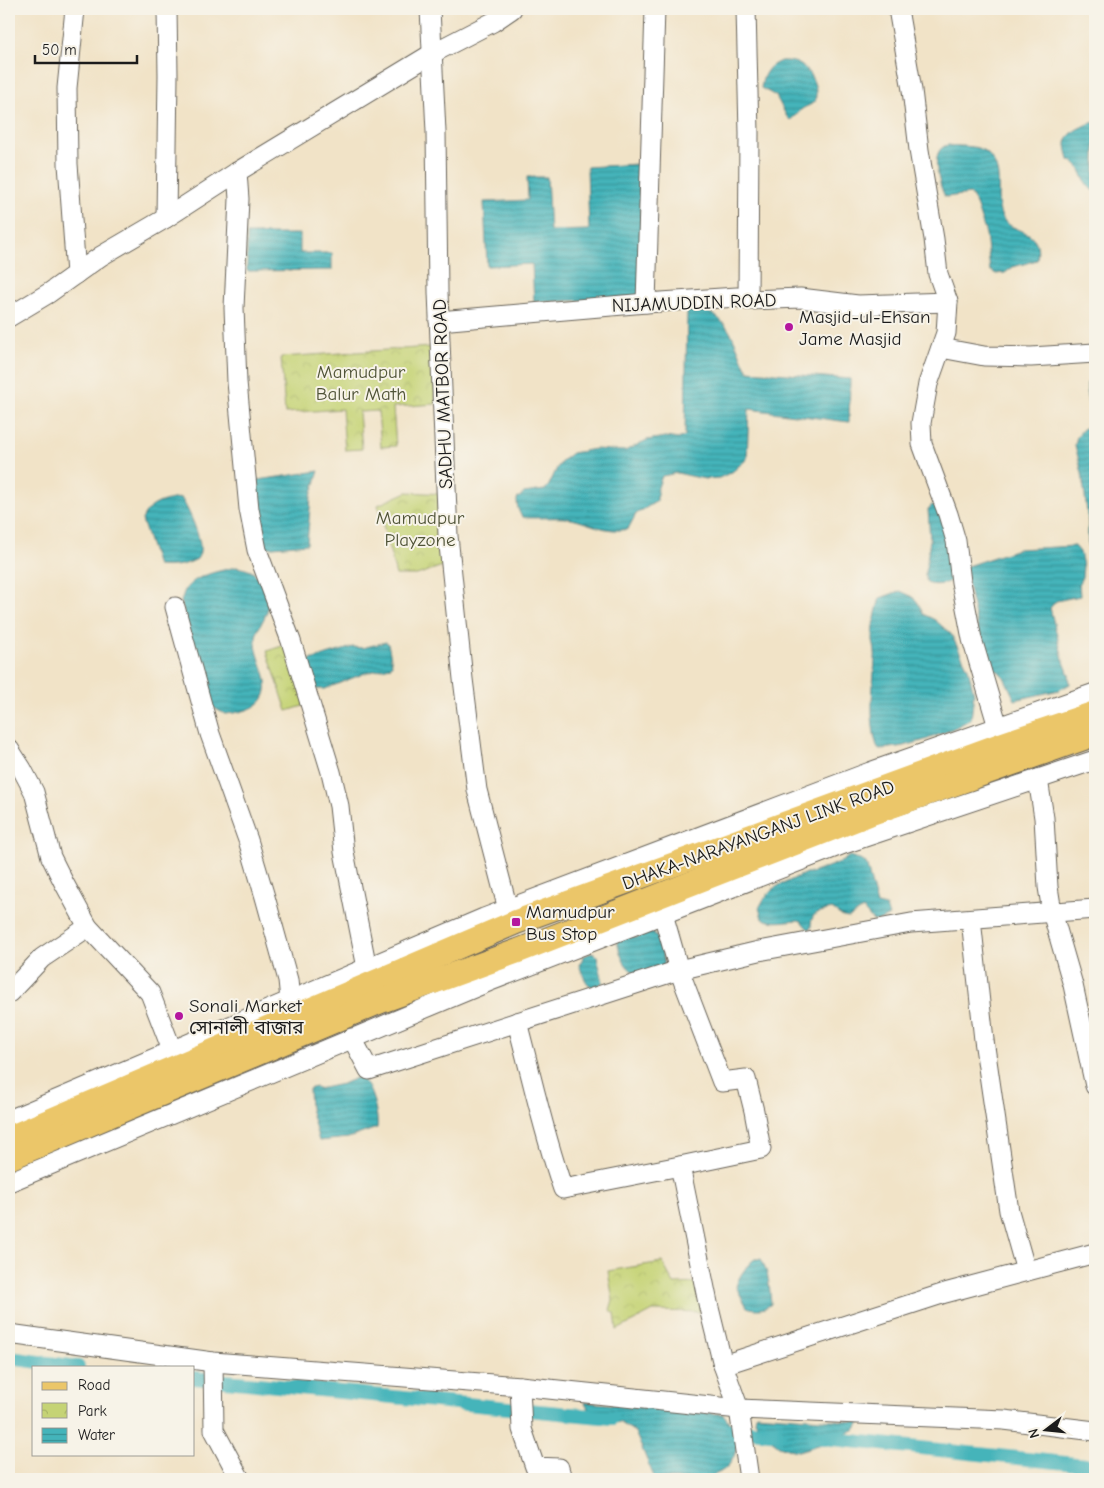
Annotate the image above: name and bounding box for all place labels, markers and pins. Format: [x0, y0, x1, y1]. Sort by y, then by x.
place label: Masjid-ul-Ehsan Jame Masjid [799, 306, 930, 350]
marker: Masjid-ul-Ehsan Jame Masjid [783, 321, 795, 333]
place label: Mamudpur Bus Stop [526, 901, 615, 945]
marker: Mamudpur Bus Stop [510, 916, 522, 928]
place label: Sonali Market সোনালী বাজার [189, 995, 304, 1039]
marker: Sonali Market সোনালী বাজার [173, 1010, 185, 1022]

